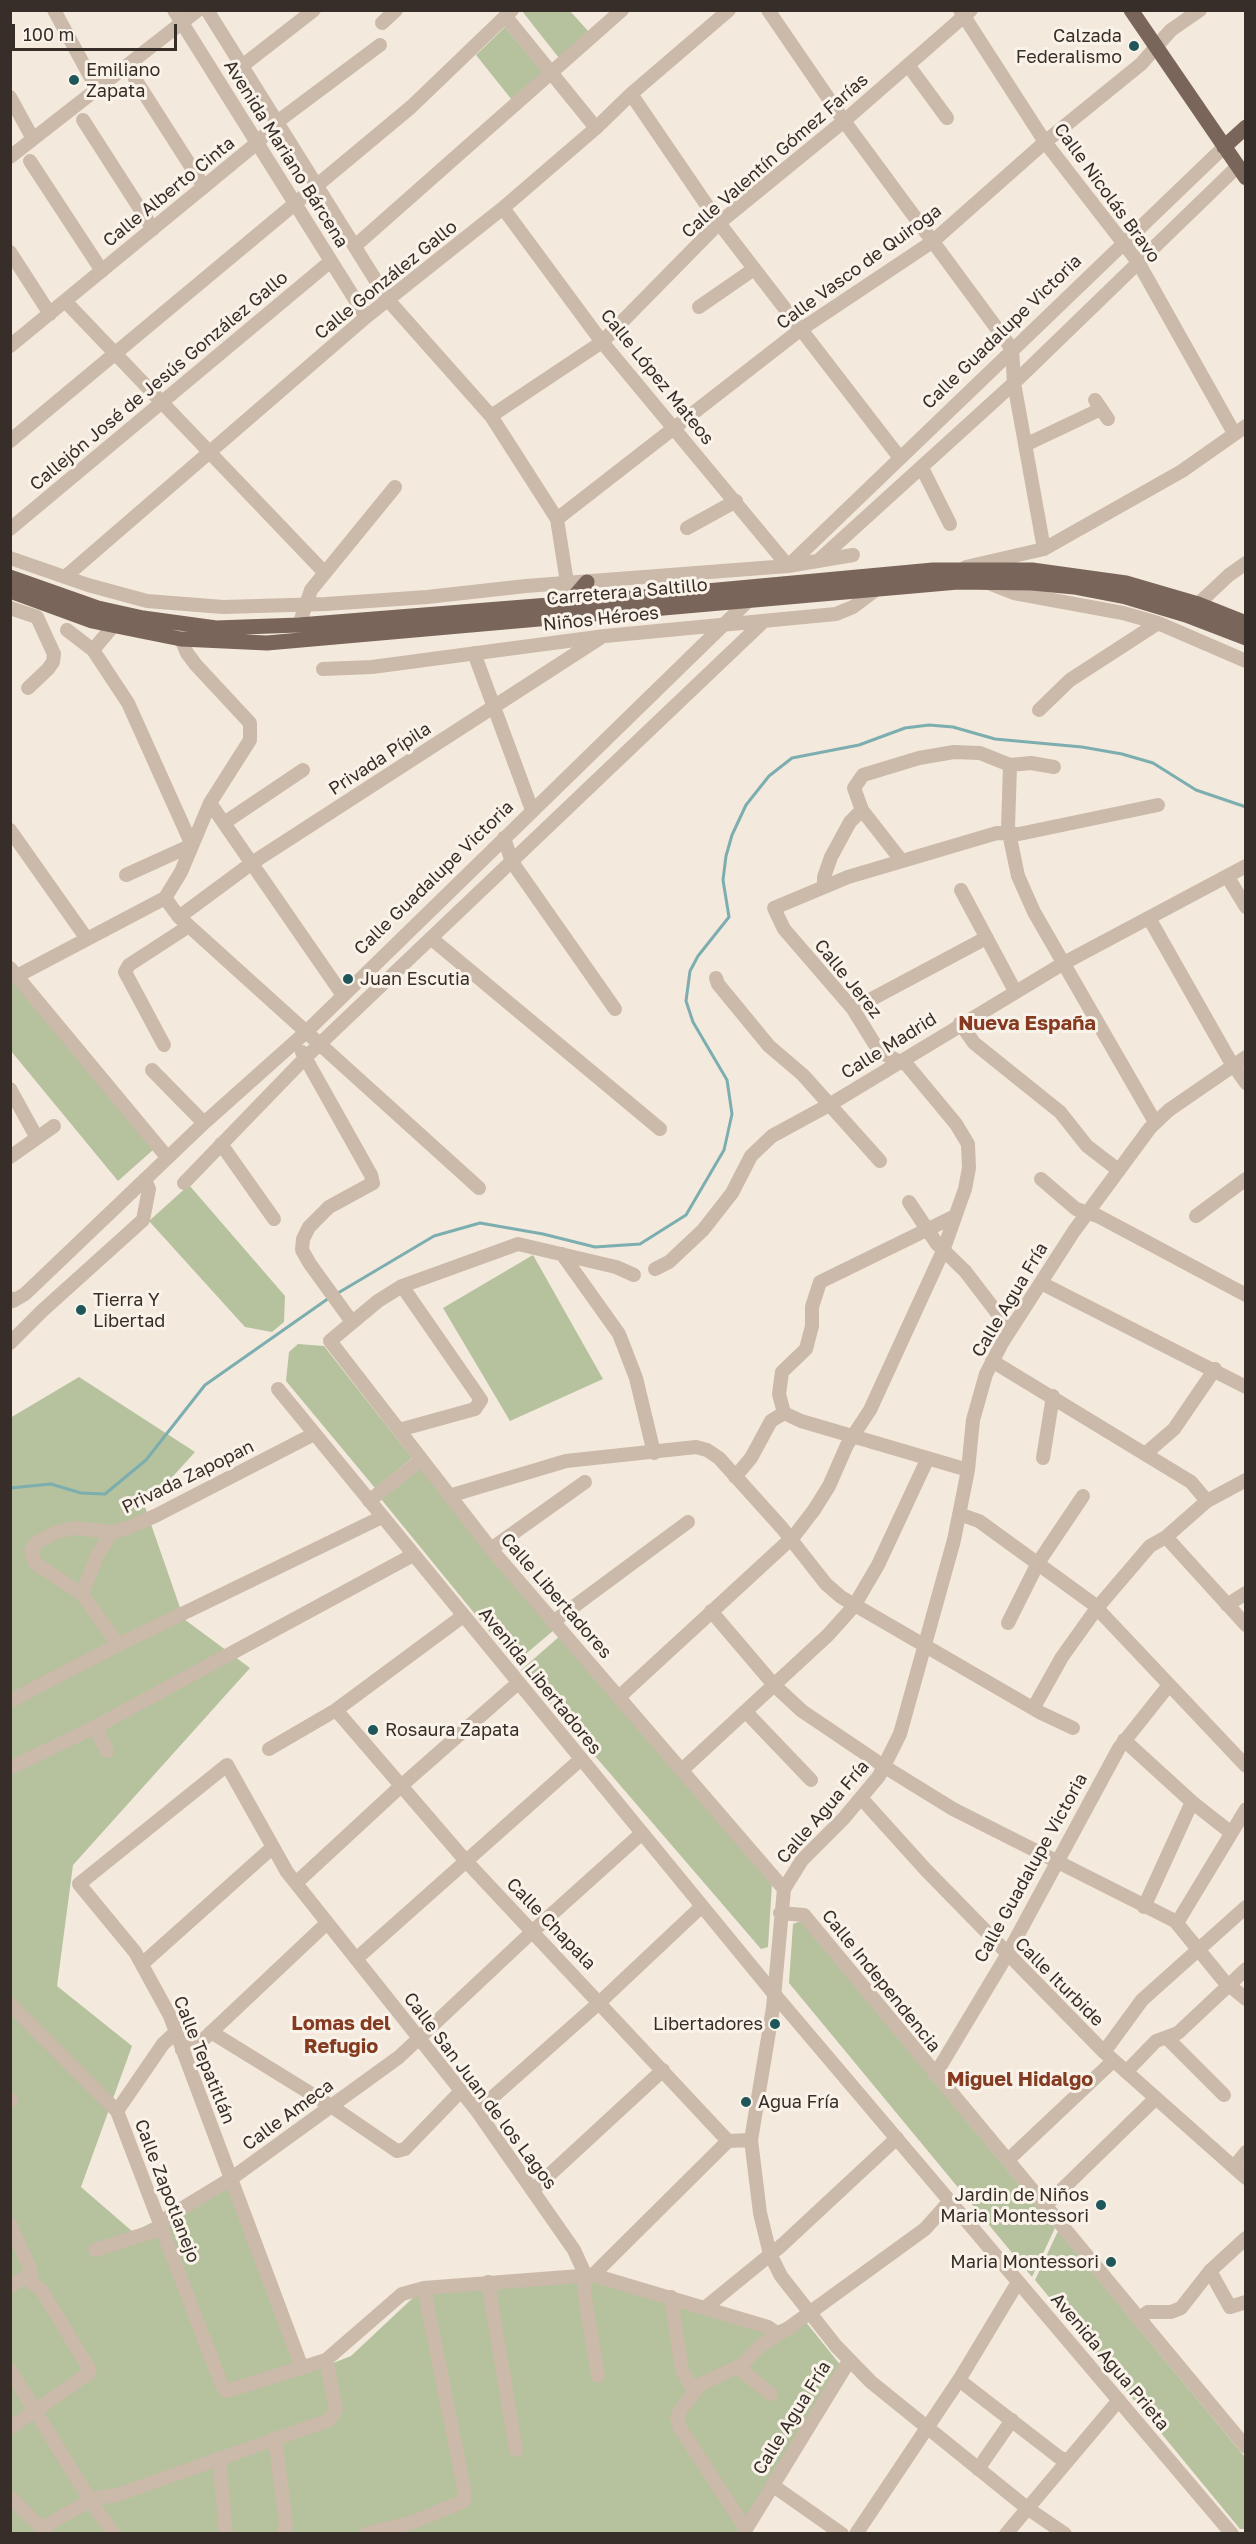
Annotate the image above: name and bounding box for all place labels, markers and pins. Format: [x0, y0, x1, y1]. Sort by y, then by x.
place label: Calzada Federalismo [1016, 25, 1122, 68]
marker: Calzada Federalismo [1127, 39, 1141, 53]
place label: Emiliano Zapata [86, 59, 160, 101]
marker: Emiliano Zapata [67, 73, 81, 87]
place label: Juan Escutia [360, 968, 470, 990]
marker: Juan Escutia [341, 972, 355, 986]
place label: Tierra Y Libertad [93, 1289, 165, 1332]
marker: Tierra Y Libertad [74, 1303, 88, 1317]
place label: Rosaura Zapata [385, 1719, 519, 1741]
marker: Rosaura Zapata [366, 1723, 380, 1737]
place label: Libertadores [653, 2013, 763, 2035]
marker: Libertadores [768, 2017, 782, 2031]
place label: Agua Fría [758, 2091, 839, 2113]
marker: Agua Fría [739, 2095, 753, 2109]
place label: Jardin de Niños Maria Montessori [940, 2184, 1089, 2226]
marker: Jardin de Niños Maria Montessori [1094, 2198, 1108, 2212]
place label: Maria Montessori [950, 2251, 1099, 2273]
marker: Maria Montessori [1104, 2255, 1118, 2269]

